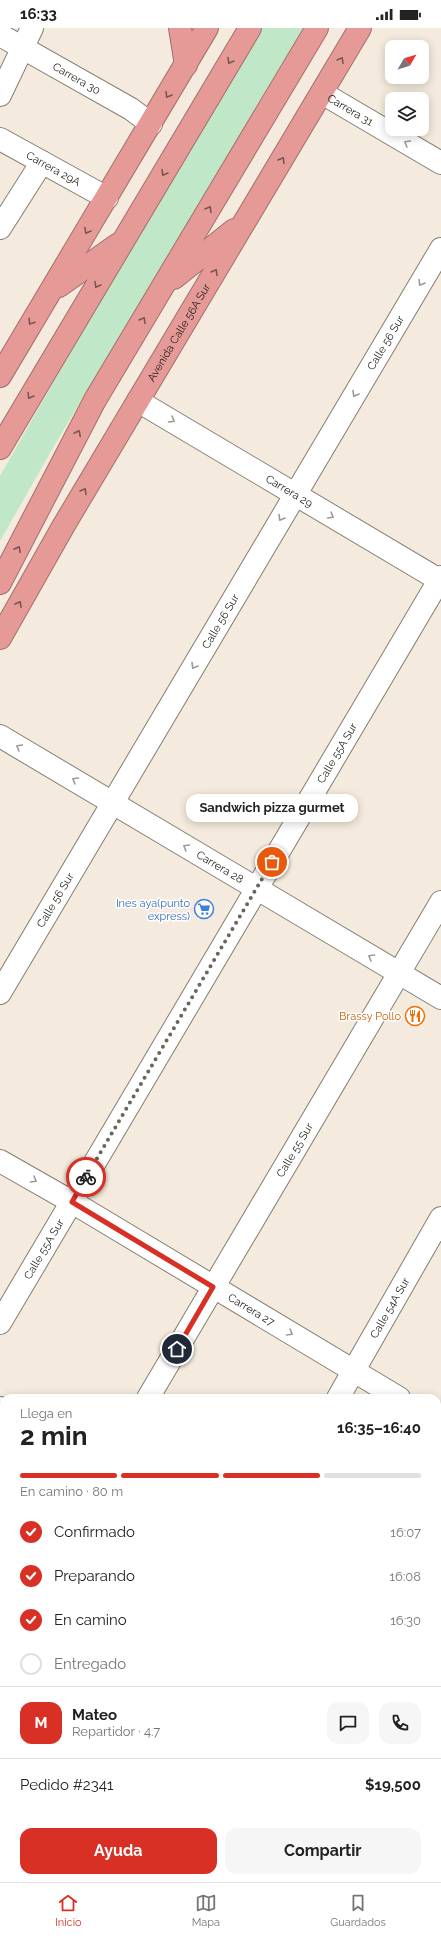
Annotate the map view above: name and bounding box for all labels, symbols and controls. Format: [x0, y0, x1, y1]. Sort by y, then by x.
text: 16:33 [20, 5, 57, 23]
north arrow [385, 40, 429, 84]
map controls [385, 40, 429, 136]
one-way arrow [228, 57, 235, 64]
one-way arrow [336, 57, 343, 64]
street label: Carrera 30 [50, 60, 103, 97]
one-way arrow [166, 91, 173, 98]
street label: Carrera 31 [325, 91, 376, 128]
button: layers [385, 92, 429, 136]
one-way arrow [404, 141, 411, 148]
street label: Carrera 29A [24, 148, 83, 189]
one-way arrow [277, 157, 284, 164]
one-way arrow [161, 169, 168, 176]
one-way arrow [205, 206, 212, 213]
one-way arrow [84, 227, 91, 235]
one-way arrow [210, 269, 218, 276]
one-way arrow [419, 279, 426, 286]
one-way arrow [94, 281, 101, 288]
street label: Avenida Calle 56A Sur [144, 281, 213, 384]
street label: Calle 56 Sur [364, 313, 407, 372]
one-way arrow [138, 317, 145, 324]
one-way arrow [29, 318, 36, 325]
one-way arrow [352, 390, 359, 397]
one-way arrow [28, 392, 35, 399]
one-way arrow [168, 416, 175, 423]
one-way arrow [73, 430, 81, 437]
street label: Carrera 29 [263, 472, 315, 510]
one-way arrow [79, 488, 86, 495]
one-way arrow [327, 511, 334, 518]
one-way arrow [279, 514, 286, 521]
one-way arrow [13, 545, 21, 553]
street label: Calle 56 Sur [199, 592, 242, 651]
one-way arrow [15, 601, 22, 608]
one-way arrow [191, 662, 198, 669]
street label: Calle 55A Sur [314, 721, 360, 786]
one-way arrow [16, 745, 23, 752]
one-way arrow [72, 778, 79, 785]
callout: Sandwich pizza gurmet [186, 794, 358, 822]
text: Sandwich pizza gurmet [199, 800, 345, 815]
one-way arrow [183, 844, 190, 851]
pin [255, 845, 289, 879]
street label: Carrera 28 [194, 848, 246, 886]
icon: bag [261, 851, 283, 873]
street label: Calle 56 Sur [34, 870, 76, 930]
place label: Ines aya(punto express) [116, 897, 190, 923]
supermarket icon: Ines aya(punto express) [193, 898, 215, 920]
one-way arrow [368, 954, 375, 961]
restaurant icon: Brassy Pollo [404, 1005, 426, 1027]
place label: Brassy Pollo [339, 1010, 401, 1023]
street label: Calle 55 Sur [273, 1120, 316, 1179]
courier [66, 1157, 106, 1197]
icon: bike [75, 1166, 97, 1188]
one-way arrow [30, 1176, 37, 1183]
street label: Calle 55A Sur [21, 1216, 67, 1281]
street label: Calle 54A Sur [367, 1275, 412, 1340]
street label: Carrera 27 [226, 1291, 277, 1328]
one-way arrow [286, 1328, 293, 1335]
pin [160, 1332, 194, 1366]
icon: home [166, 1338, 188, 1360]
text: Llega en [20, 1406, 72, 1421]
text: 16:35–16:40 [337, 1419, 421, 1437]
text: 2 min [20, 1421, 87, 1451]
text: En camino · 80 m [20, 1484, 123, 1499]
icon: check [20, 1521, 42, 1543]
text: Confirmado [54, 1523, 135, 1541]
text: 16:07 [390, 1525, 421, 1540]
icon: check [20, 1565, 42, 1587]
text: Preparando [54, 1567, 135, 1585]
text: 16:08 [389, 1569, 421, 1584]
icon: check [20, 1609, 42, 1631]
text: En camino [54, 1611, 127, 1629]
text: 16:30 [390, 1613, 421, 1628]
text: Entregado [54, 1655, 126, 1673]
button: chat [327, 1702, 369, 1744]
button: phone [379, 1702, 421, 1744]
text: Mateo [72, 1706, 117, 1724]
text: M [35, 1714, 47, 1732]
text: Repartidor · 4.7 [72, 1724, 160, 1739]
text: Pedido #2341 [20, 1776, 113, 1794]
text: $19,500 [365, 1776, 421, 1794]
button: Ayuda [20, 1828, 217, 1874]
button: Compartir [225, 1828, 421, 1874]
tab: Inicio [55, 1892, 82, 1929]
tab: Mapa [192, 1892, 220, 1929]
tab: Guardados [330, 1892, 386, 1929]

